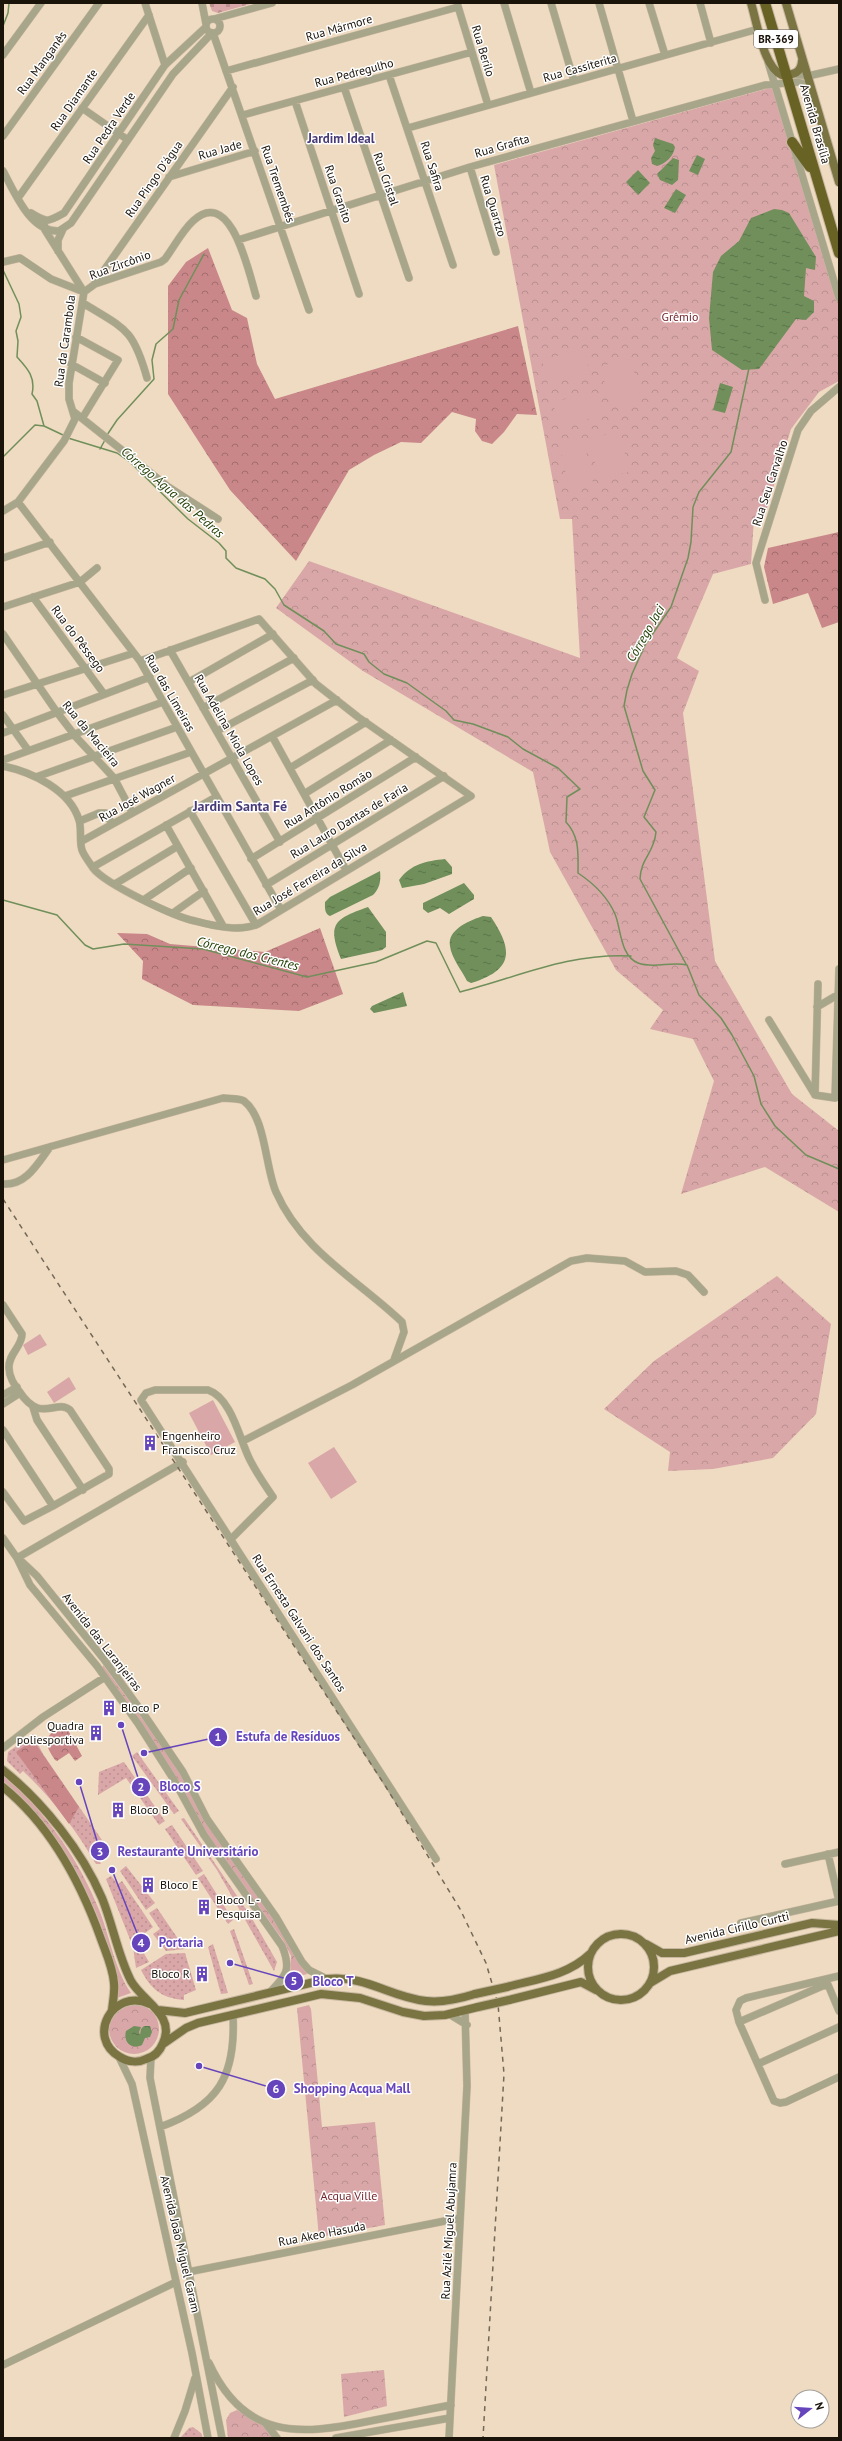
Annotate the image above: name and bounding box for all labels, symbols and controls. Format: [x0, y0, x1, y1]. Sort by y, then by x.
street label: Rua Mármore [304, 11, 374, 44]
street label: Rua Berilo [469, 23, 498, 78]
street label: Rua Manganês [14, 28, 70, 97]
road number: BR-369 [754, 30, 798, 48]
street label: Rua Cassiterita [541, 50, 618, 85]
street label: Rua Pedregulho [313, 55, 395, 90]
street label: Rua Diamante [47, 66, 100, 133]
street label: Avenida Brasília [797, 83, 834, 165]
street label: Rua Pedra Verde [79, 89, 138, 166]
district label: Jardim Ideal [306, 130, 375, 147]
street label: Rua Grafita [473, 131, 531, 161]
street label: Rua Jade [196, 136, 243, 163]
street label: Rua Pingo D'água [122, 138, 186, 220]
street label: Rua Safira [417, 139, 448, 193]
street label: Rua Tremembés [258, 143, 299, 225]
street label: Rua Cristal [370, 150, 403, 208]
street label: Rua Granito [322, 163, 355, 225]
street label: Rua Quartzo [477, 173, 510, 238]
street label: Rua Zircônio [87, 247, 152, 283]
street label: Rua da Carambola [51, 294, 78, 388]
park label: Grêmio [662, 309, 698, 324]
street label: Rua Seu Carvalho [749, 438, 791, 528]
water label: Córrego Água das Pedras [118, 443, 228, 542]
water label: Córrego Jaci [622, 601, 669, 665]
street label: Rua do Pêssego [48, 602, 108, 675]
street label: Rua das Limeiras [142, 651, 199, 734]
street label: Rua Adelina Miola Lopes [192, 672, 267, 788]
street label: Rua da Macieira [59, 698, 123, 770]
street label: Rua Antônio Romão [281, 766, 374, 832]
street label: Rua José Wagner [96, 770, 178, 825]
street label: Rua Lauro Dantas de Faria [287, 779, 410, 862]
district label: Jardim Santa Fé [192, 797, 287, 815]
street label: Rua José Ferreira da Silva [250, 839, 370, 919]
water label: Córrego dos Crentes [195, 933, 302, 975]
place label: Engenheiro Francisco Cruz [162, 1428, 236, 1457]
building icon: Engenheiro Francisco Cruz [141, 1434, 159, 1452]
street label: Rua Ernesta Galvani dos Santos [249, 1551, 350, 1694]
street label: Avenida das Laranjeiras [59, 1590, 145, 1694]
building icon: Bloco P [100, 1699, 118, 1717]
place label: Bloco P [121, 1700, 160, 1715]
place label: Quadra poliesportiva [17, 1718, 84, 1747]
building icon: Quadra poliesportiva [87, 1724, 105, 1742]
callout: Estufa de Resíduos [208, 1724, 348, 1749]
text: Estufa de Resíduos [236, 1728, 340, 1745]
text: 1 [215, 1729, 221, 1744]
callout: Bloco S [131, 1774, 208, 1799]
text: Bloco S [159, 1778, 201, 1795]
text: 2 [138, 1779, 144, 1794]
building icon: Bloco B [109, 1801, 127, 1819]
place label: Bloco B [130, 1802, 169, 1817]
callout: Restaurante Universitário [90, 1839, 266, 1864]
text: Restaurante Universitário [118, 1843, 258, 1860]
text: 3 [97, 1844, 103, 1859]
building icon: Bloco E [139, 1876, 157, 1894]
place label: Bloco E [160, 1877, 198, 1892]
place label: Bloco L - Pesquisa [216, 1892, 261, 1921]
building icon: Bloco L - Pesquisa [195, 1898, 213, 1916]
street label: Avenida Cirillo Curtti [683, 1908, 791, 1947]
callout: Portaria [131, 1930, 211, 1955]
text: Portaria [159, 1934, 203, 1951]
text: 4 [138, 1935, 145, 1950]
building icon: Bloco R [193, 1965, 211, 1983]
place label: Bloco R [151, 1966, 190, 1981]
callout: Bloco T [284, 1968, 361, 1993]
text: 5 [291, 1973, 297, 1988]
text: Bloco T [312, 1973, 354, 1990]
callout: Shopping Acqua Mall [266, 2076, 419, 2101]
text: Shopping Acqua Mall [294, 2080, 410, 2097]
text: 6 [273, 2081, 280, 2096]
street label: Rua Azilé Miguel Abujamra [437, 2162, 460, 2300]
street label: Avenida João Miguel Caram [157, 2174, 204, 2314]
park label: Acqua Ville [321, 2188, 377, 2203]
street label: Rua Akeo Hasuda [277, 2218, 367, 2249]
north arrow [790, 2389, 830, 2429]
text: N [812, 2401, 827, 2412]

